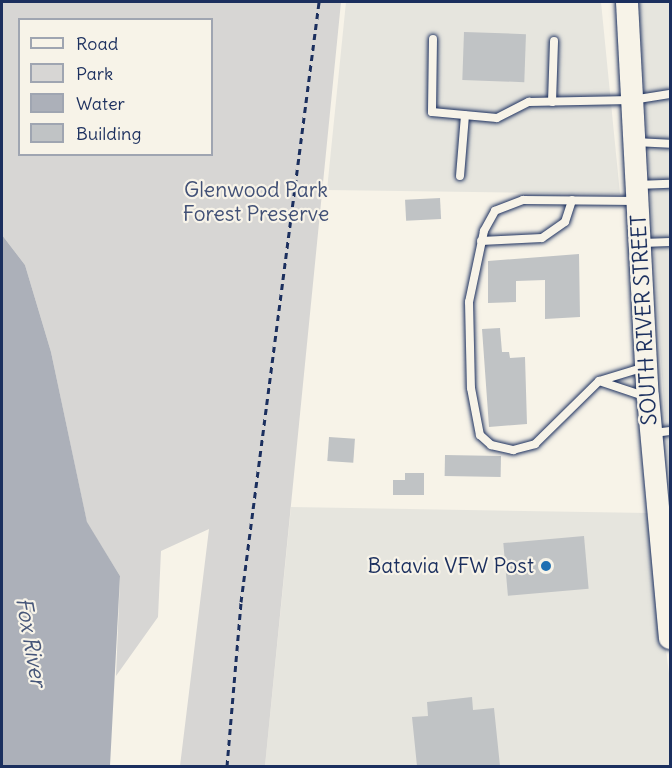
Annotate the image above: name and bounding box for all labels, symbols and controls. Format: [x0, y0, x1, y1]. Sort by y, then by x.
legend [18, 18, 213, 156]
text: Road [76, 32, 118, 55]
text: Park [76, 62, 113, 85]
text: Water [76, 92, 125, 115]
text: Building [76, 122, 141, 145]
park label: Glenwood Park Forest Preserve [183, 177, 329, 227]
street label: SOUTH RIVER STREET [626, 214, 662, 426]
place label: Batavia VFW Post [368, 553, 534, 579]
marker: Batavia VFW Post [539, 559, 553, 573]
water label: Fox River [10, 595, 52, 689]

